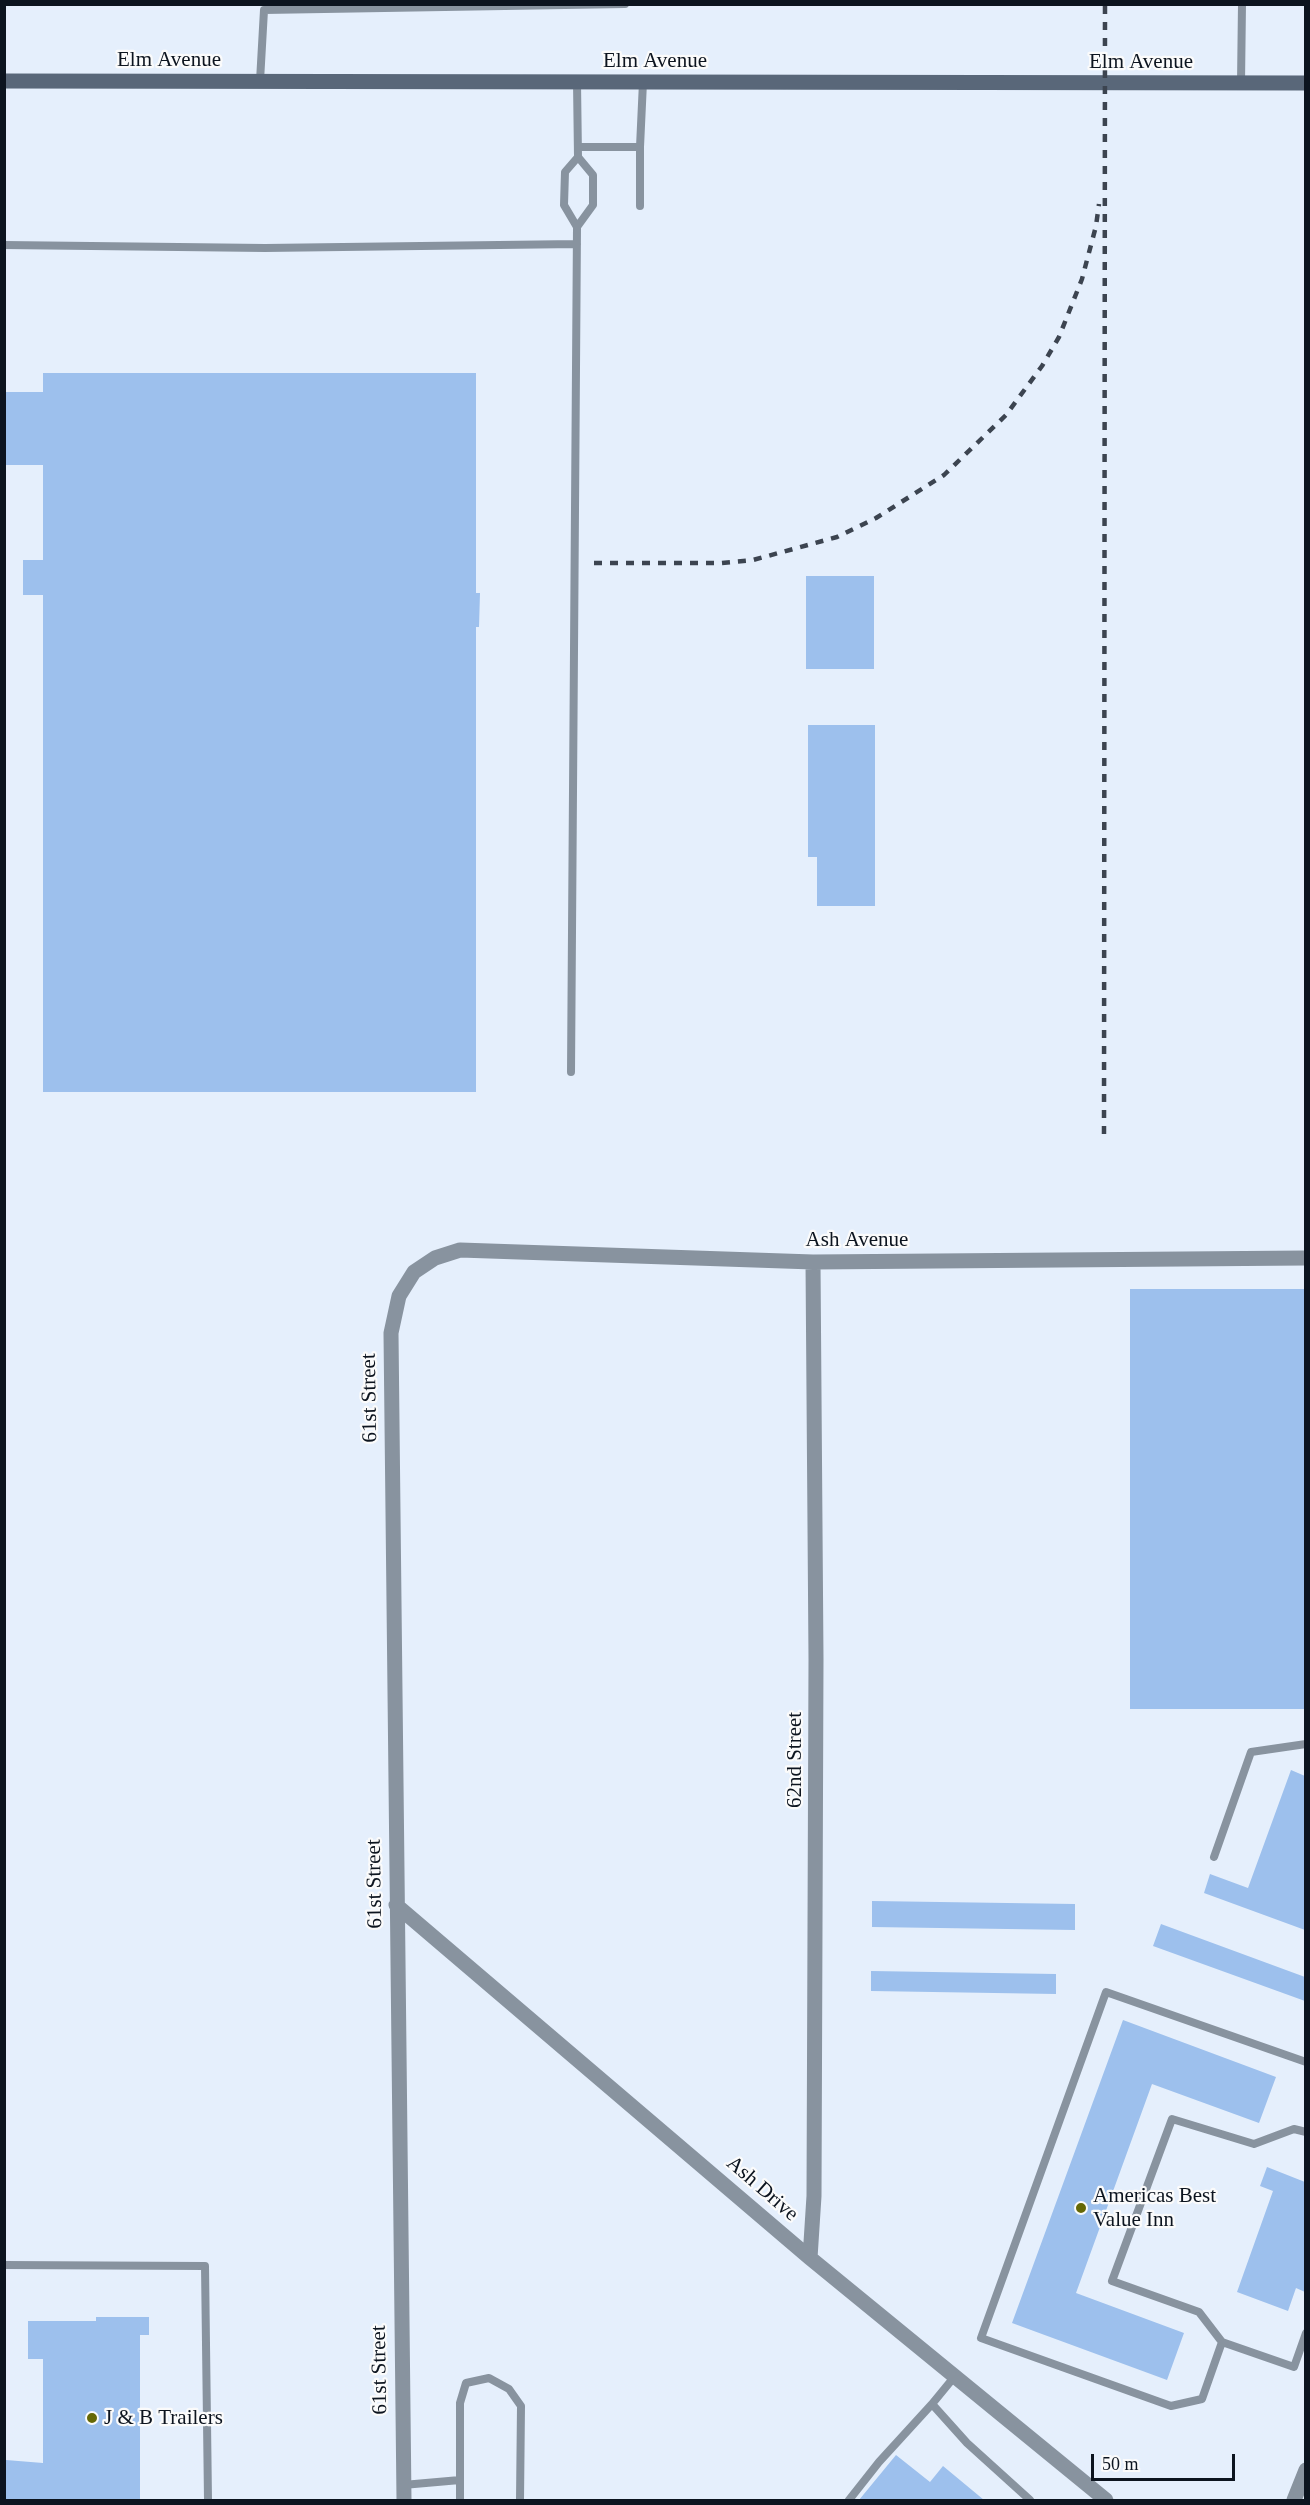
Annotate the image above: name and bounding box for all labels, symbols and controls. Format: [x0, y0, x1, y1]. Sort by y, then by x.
street label: Elm Avenue [117, 47, 221, 73]
street label: Elm Avenue [603, 48, 707, 74]
street label: Elm Avenue [1089, 49, 1193, 75]
street label: Ash Avenue [806, 1227, 908, 1253]
street label: 61st Street [357, 1353, 383, 1443]
street label: 62nd Street [782, 1712, 808, 1808]
street label: 61st Street [362, 1839, 388, 1929]
street label: Ash Drive [721, 2151, 803, 2227]
place label: Americas Best Value Inn [1093, 2183, 1216, 2233]
marker: Americas Best Value Inn [1074, 2201, 1088, 2215]
street label: 61st Street [367, 2325, 393, 2415]
place label: J & B Trailers [104, 2405, 223, 2431]
marker: J & B Trailers [85, 2411, 99, 2425]
scale bar [1094, 2442, 1238, 2480]
text: 50 m [1102, 2454, 1139, 2474]

